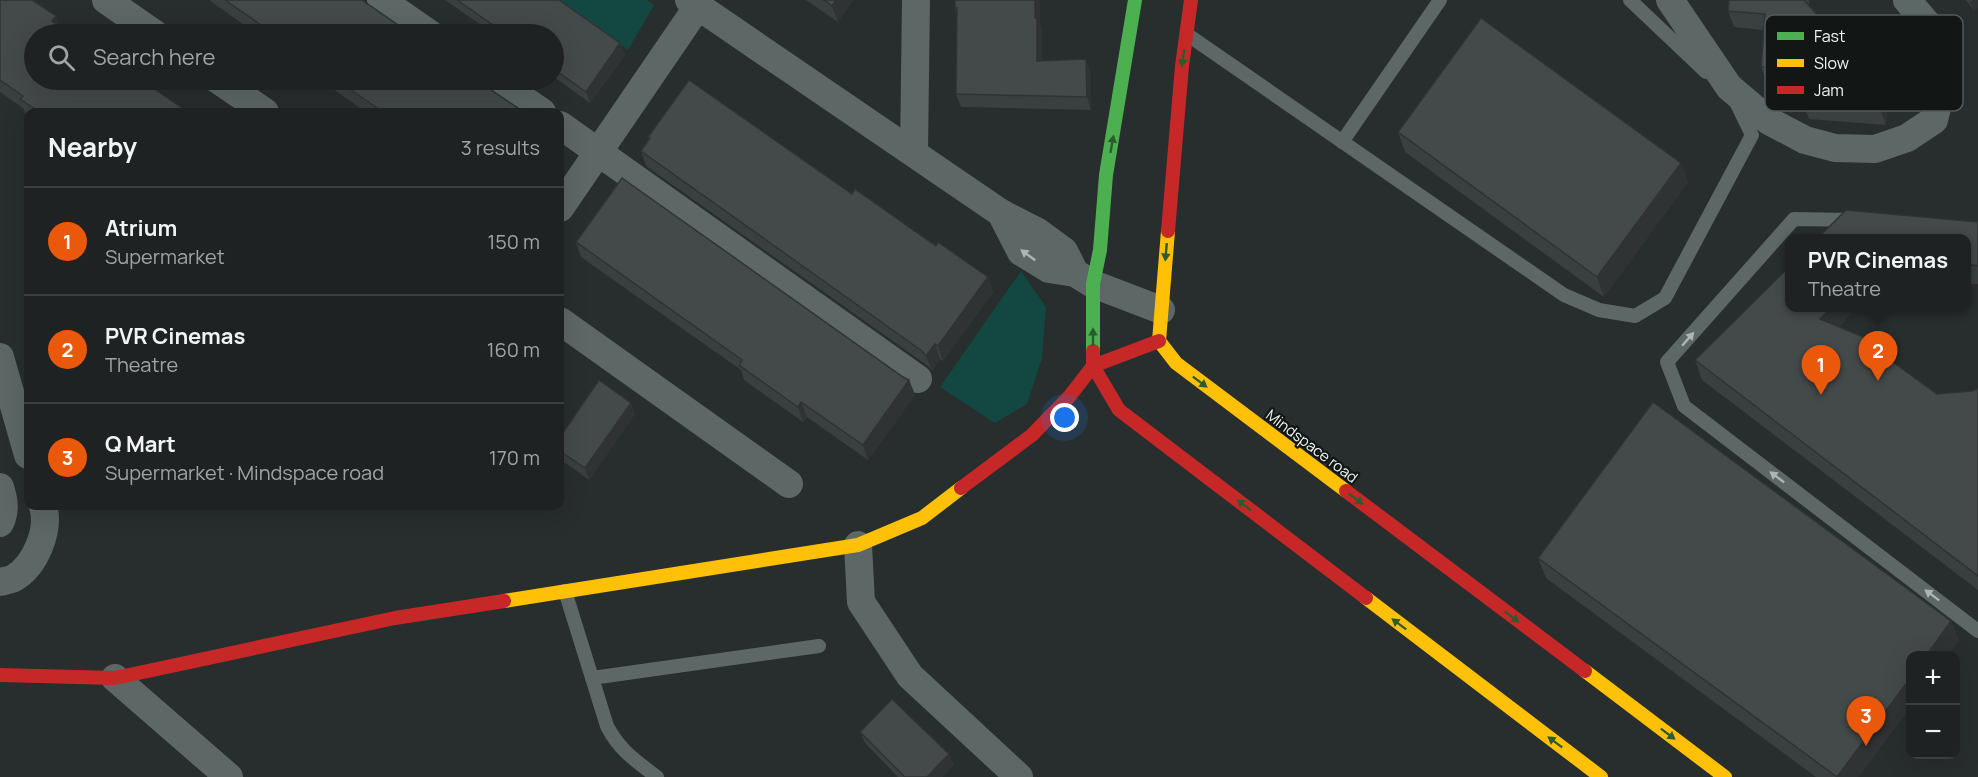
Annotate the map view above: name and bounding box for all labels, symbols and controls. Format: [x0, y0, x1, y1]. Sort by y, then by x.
legend [1765, 15, 1963, 111]
search box [24, 24, 564, 90]
text: Fast [1814, 25, 1845, 47]
icon: search [45, 41, 78, 74]
text: Search here [93, 42, 215, 72]
one-way arrow [1178, 49, 1187, 68]
text: Slow [1814, 52, 1849, 74]
text: Jam [1814, 79, 1844, 101]
text: Nearby [48, 129, 137, 165]
text: 3 results [461, 134, 540, 161]
one-way arrow [1108, 134, 1117, 153]
text: Atrium [105, 213, 177, 243]
text: 1 [63, 228, 72, 255]
text: 150 m [487, 228, 540, 255]
popup [1785, 234, 1971, 312]
text: Supermarket [105, 243, 225, 270]
one-way arrow [1161, 243, 1171, 262]
text: PVR Cinemas [1808, 245, 1948, 275]
one-way arrow [1021, 249, 1037, 261]
text: Theatre [1808, 275, 1881, 302]
text: PVR Cinemas [105, 321, 245, 351]
one-way arrow [1088, 328, 1098, 347]
one-way arrow [1681, 331, 1695, 346]
pin: 2 [1858, 332, 1898, 381]
text: 2 [62, 336, 73, 363]
text: 160 m [487, 336, 540, 363]
pin: 1 [1802, 346, 1840, 395]
text: Theatre [105, 351, 178, 378]
one-way arrow [1193, 375, 1208, 387]
your location [1050, 403, 1079, 432]
street label: Mindspace road [1262, 404, 1362, 488]
text: Q Mart [105, 429, 176, 459]
text: 3 [62, 444, 73, 471]
text: 170 m [489, 444, 540, 471]
text: Supermarket · Mindspace road [105, 459, 384, 486]
one-way arrow [1769, 471, 1784, 483]
one-way arrow [1348, 493, 1364, 505]
one-way arrow [1237, 500, 1252, 512]
one-way arrow [1924, 590, 1939, 602]
one-way arrow [1504, 610, 1519, 622]
one-way arrow [1392, 618, 1407, 630]
map controls [1906, 651, 1960, 759]
button: + [1906, 651, 1960, 705]
pin: 3 [1846, 696, 1886, 746]
button: − [1906, 705, 1960, 759]
one-way arrow [1659, 728, 1675, 740]
one-way arrow [1547, 736, 1562, 748]

